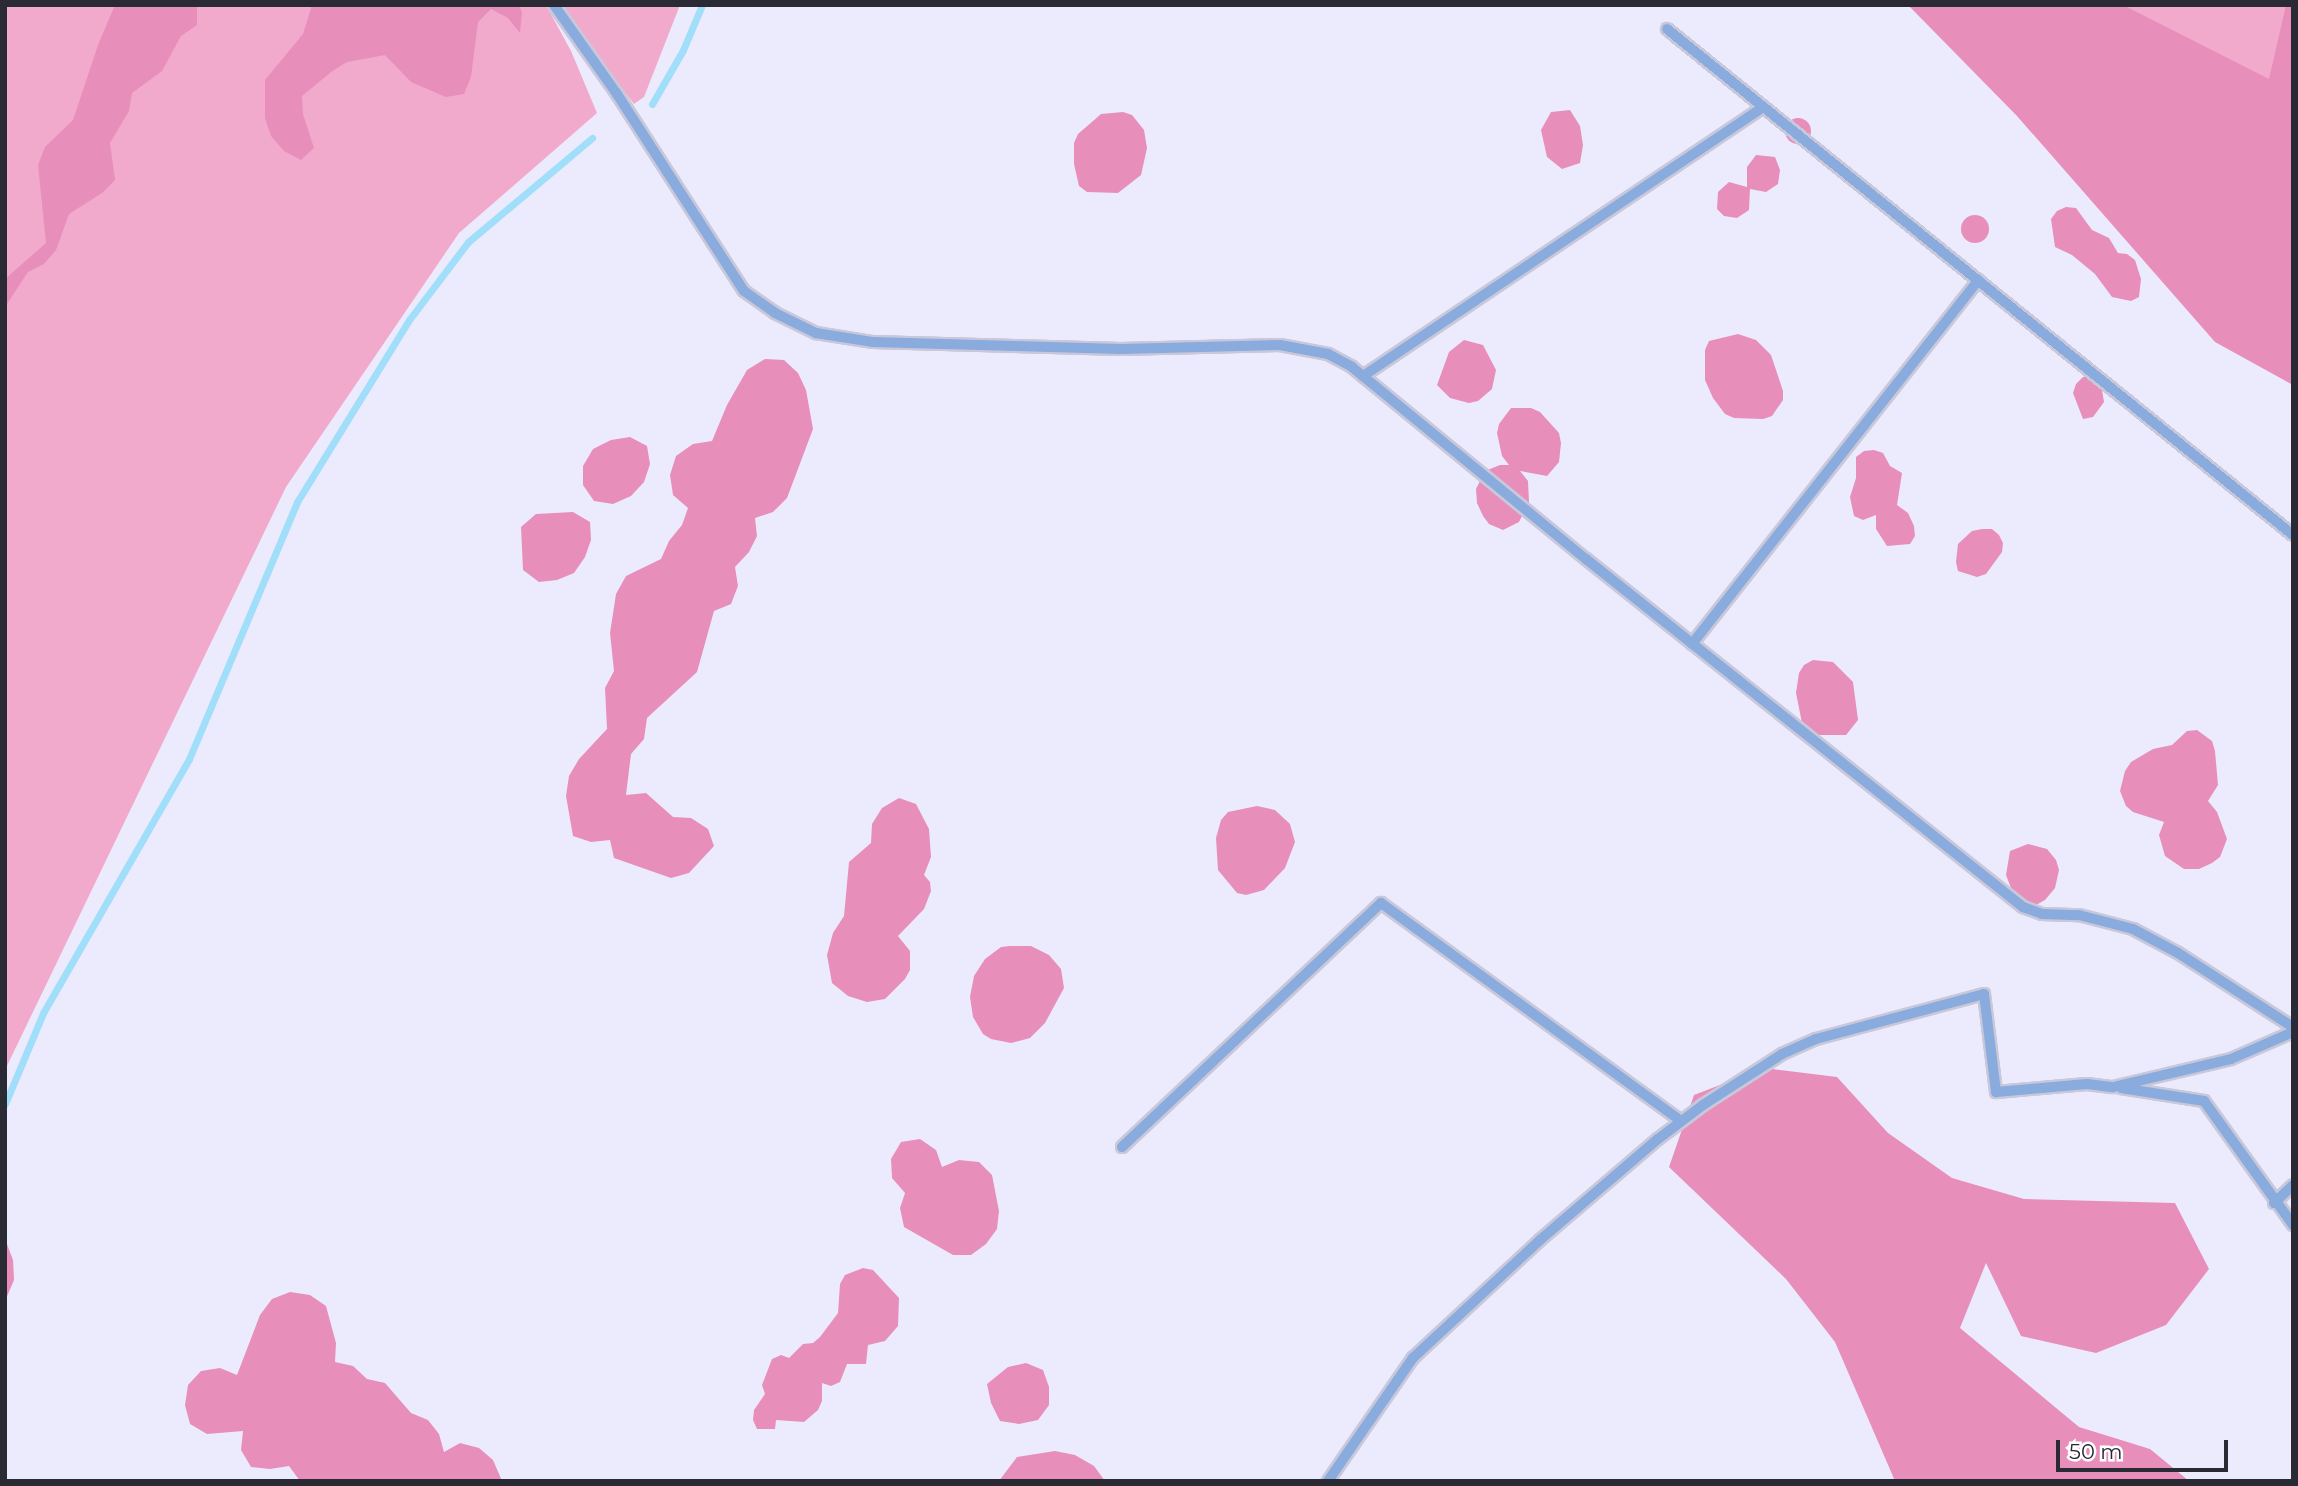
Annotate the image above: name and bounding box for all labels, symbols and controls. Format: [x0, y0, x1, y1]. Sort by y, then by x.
scale bar [2060, 1426, 2232, 1470]
text: 50 m [2069, 1439, 2123, 1464]

